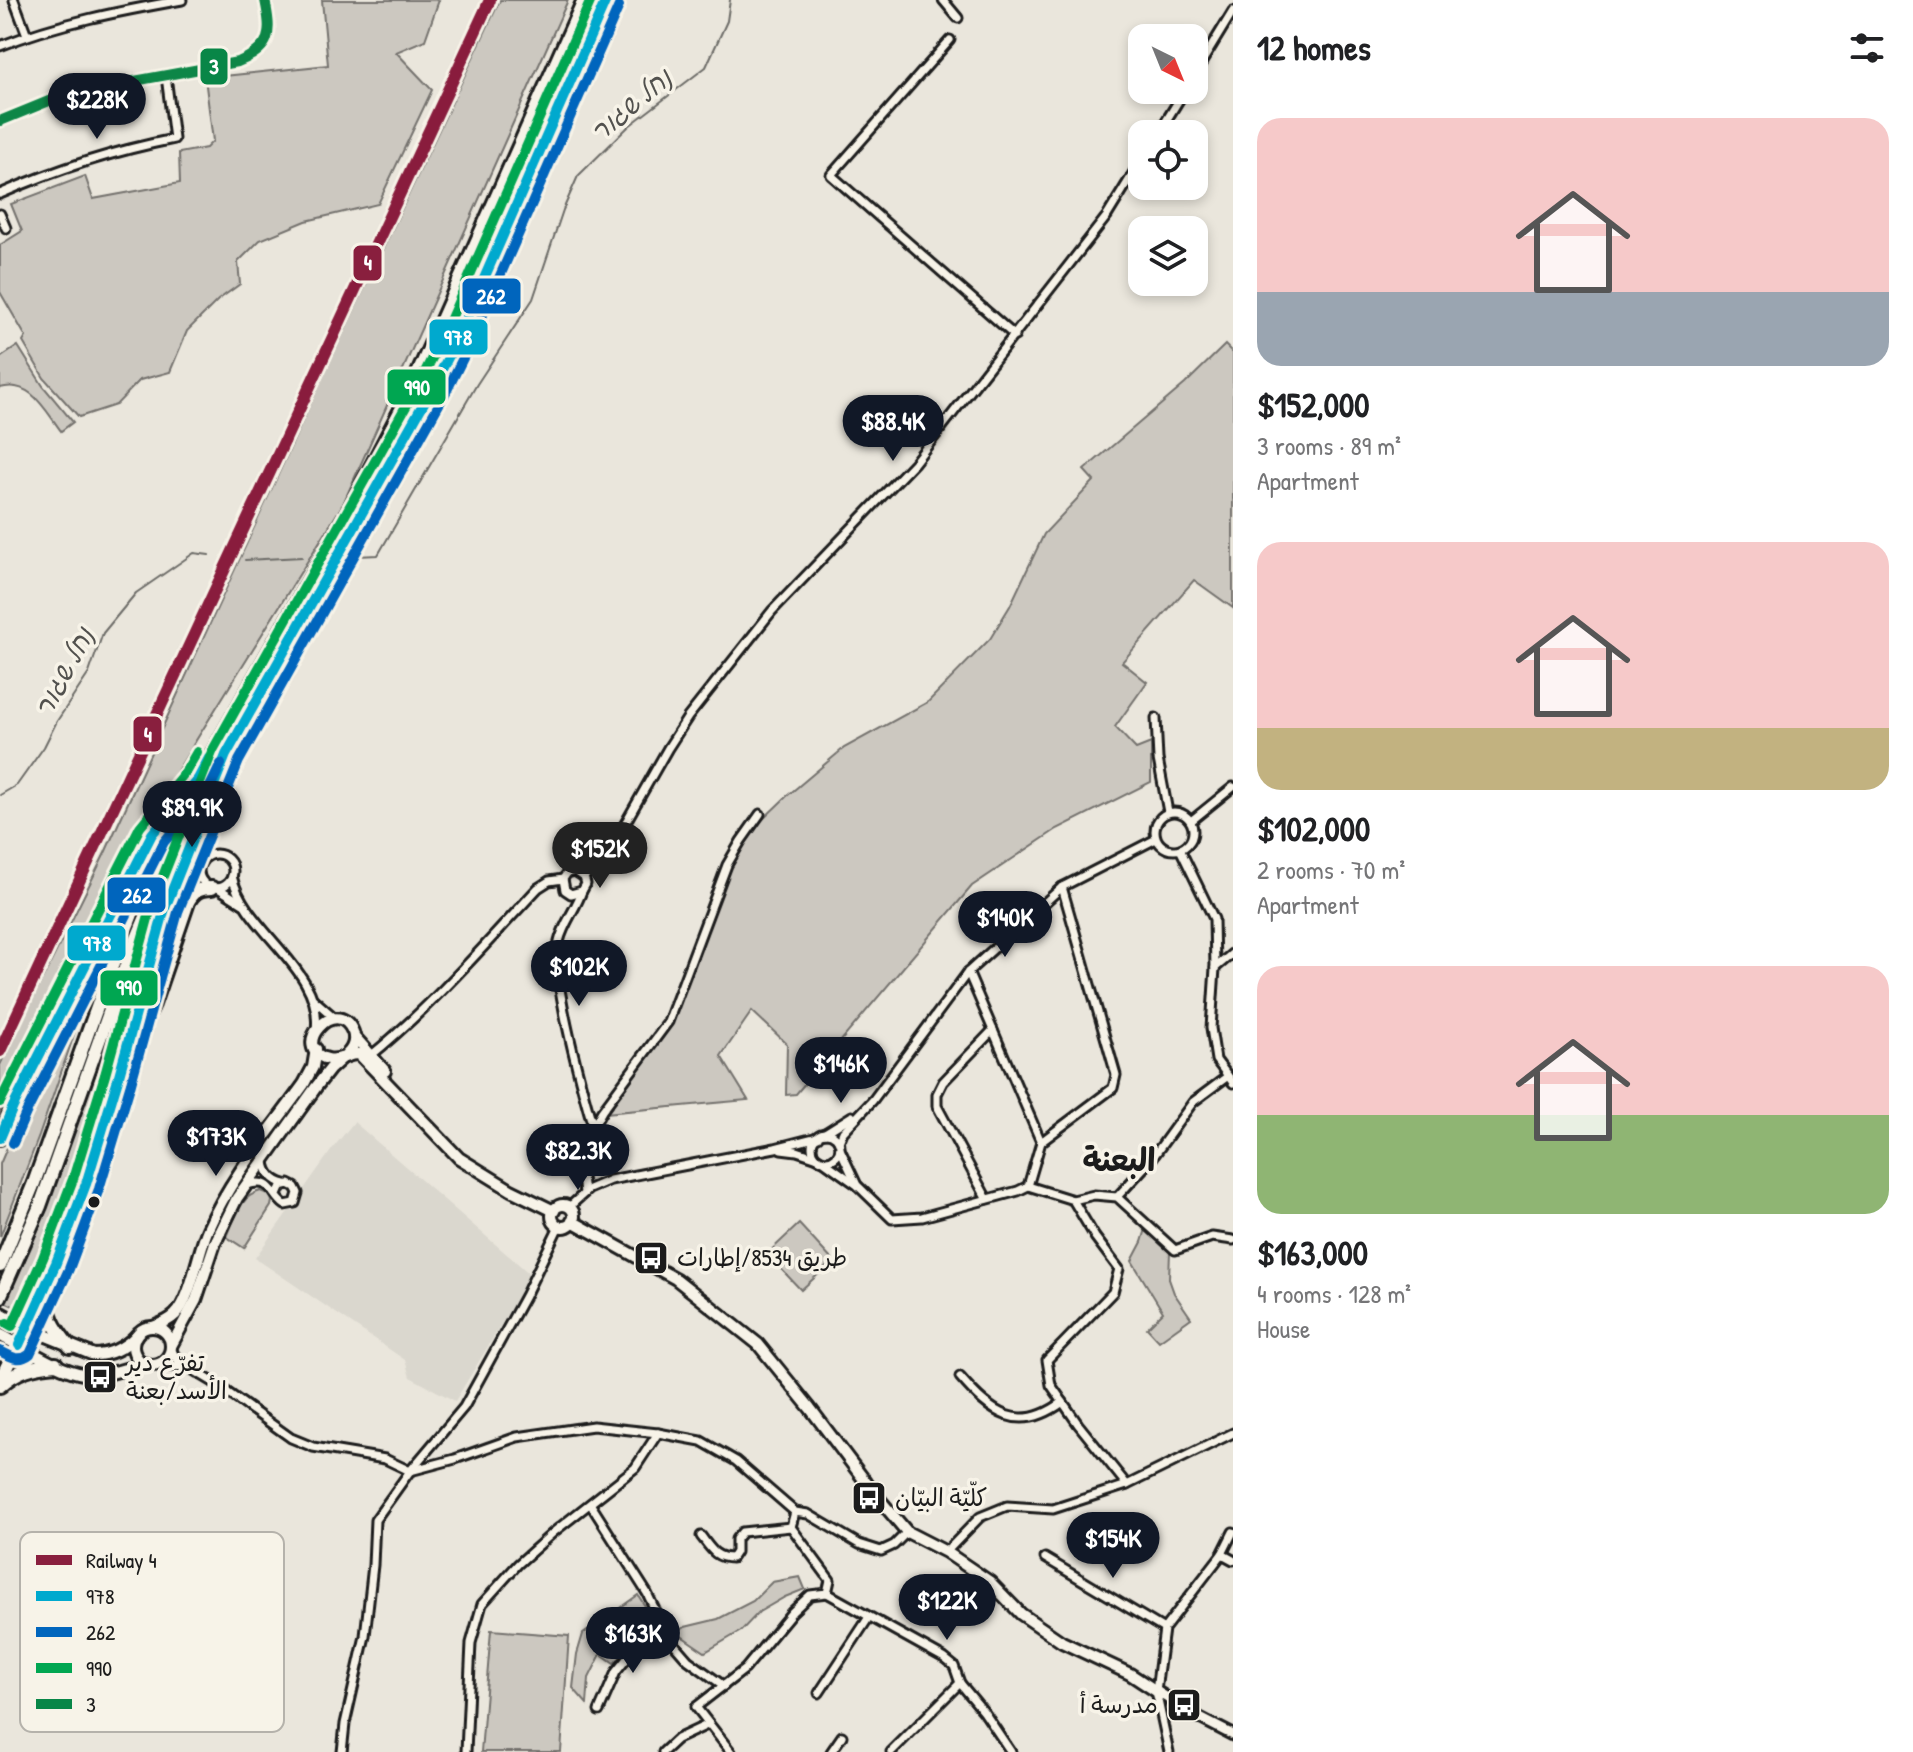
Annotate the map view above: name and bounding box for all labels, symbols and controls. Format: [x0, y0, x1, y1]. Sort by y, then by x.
north arrow [1128, 24, 1208, 104]
map controls [1128, 24, 1208, 296]
text: 12 homes [1257, 25, 1371, 71]
icon: filters [1845, 26, 1889, 70]
line badge: 3 [199, 47, 229, 86]
text: 3 [209, 51, 219, 81]
water label: נחל שגור [583, 60, 680, 149]
pin: $228K [41, 73, 153, 141]
text: $228K [66, 81, 128, 116]
button: locate [1128, 120, 1208, 200]
icon: home [1501, 170, 1645, 314]
button: layers [1128, 216, 1208, 296]
line badge: 4 [352, 244, 383, 282]
text: 4 [364, 247, 372, 277]
line badge: 262 [461, 277, 522, 315]
text: 262 [476, 281, 506, 311]
line badge: 978 [428, 318, 489, 356]
text: 978 [444, 322, 473, 352]
line badge: 990 [386, 368, 447, 406]
text: 990 [404, 372, 430, 402]
text: $152,000 [1257, 382, 1369, 428]
pin: $88.4K [828, 395, 958, 463]
text: $88.4K [861, 403, 925, 438]
text: 3 rooms · 89 m² [1257, 428, 1401, 463]
text: Apartment [1257, 463, 1359, 498]
icon: home [1501, 594, 1645, 738]
water label: נחל שגור [26, 620, 102, 722]
line badge: 4 [132, 715, 163, 753]
text: 4 [144, 719, 152, 749]
pin: $89.9K [127, 781, 257, 849]
text: $89.9K [161, 789, 223, 824]
text: $102,000 [1257, 806, 1370, 852]
pin: $152K [544, 822, 656, 890]
text: $152K [570, 830, 630, 865]
text: 2 rooms · 70 m² [1257, 852, 1405, 887]
line badge: 262 [106, 876, 167, 914]
text: 262 [122, 880, 152, 910]
text: Apartment [1257, 887, 1359, 922]
pin: $140K [949, 891, 1061, 959]
text: $140K [976, 899, 1034, 934]
line badge: 978 [66, 924, 127, 962]
text: 978 [83, 928, 112, 958]
pin: $102K [523, 940, 635, 1008]
text: $102K [549, 948, 609, 983]
line badge: 990 [99, 969, 159, 1007]
text: 990 [116, 972, 142, 1002]
icon: home [1501, 1018, 1645, 1162]
pin: $146K [785, 1037, 897, 1105]
text: $146K [813, 1045, 869, 1080]
pin: $173K [160, 1110, 272, 1178]
text: $173K [186, 1118, 246, 1153]
pin: $82.3K [513, 1124, 643, 1192]
text: $82.3K [544, 1132, 612, 1167]
district label: البعنة [1083, 1138, 1156, 1181]
unlabelled marker [86, 1194, 102, 1210]
text: $163,000 [1257, 1230, 1368, 1276]
bus stop icon: طريق 8534/إطارات [632, 1239, 670, 1277]
place label: طريق 8534/إطارات [677, 1241, 847, 1273]
text: 4 rooms · 128 m² [1257, 1276, 1411, 1311]
text: House [1257, 1311, 1310, 1346]
place label: تفرّع دير الأسد/بعنة [124, 1346, 227, 1406]
bus stop icon: تفرّع دير الأسد/بعنة [81, 1358, 119, 1396]
bus stop icon: كلّيّة البيّان [850, 1479, 888, 1517]
place label: كلّيّة البيّان [895, 1481, 987, 1513]
pin: $154K [1057, 1512, 1169, 1580]
text: $154K [1085, 1520, 1141, 1555]
legend [20, 1532, 284, 1732]
text: Railway 4 [86, 1545, 157, 1575]
pin: $122K [891, 1574, 1003, 1642]
text: 978 [86, 1581, 115, 1611]
text: $122K [917, 1582, 977, 1617]
pin: $163K [577, 1607, 689, 1675]
text: $163K [604, 1615, 662, 1650]
text: 262 [86, 1617, 116, 1647]
text: 990 [86, 1653, 112, 1683]
bus stop icon: مدرسة أ [1165, 1686, 1203, 1724]
place label: مدرسة أ [1080, 1688, 1158, 1720]
text: 3 [86, 1689, 96, 1719]

